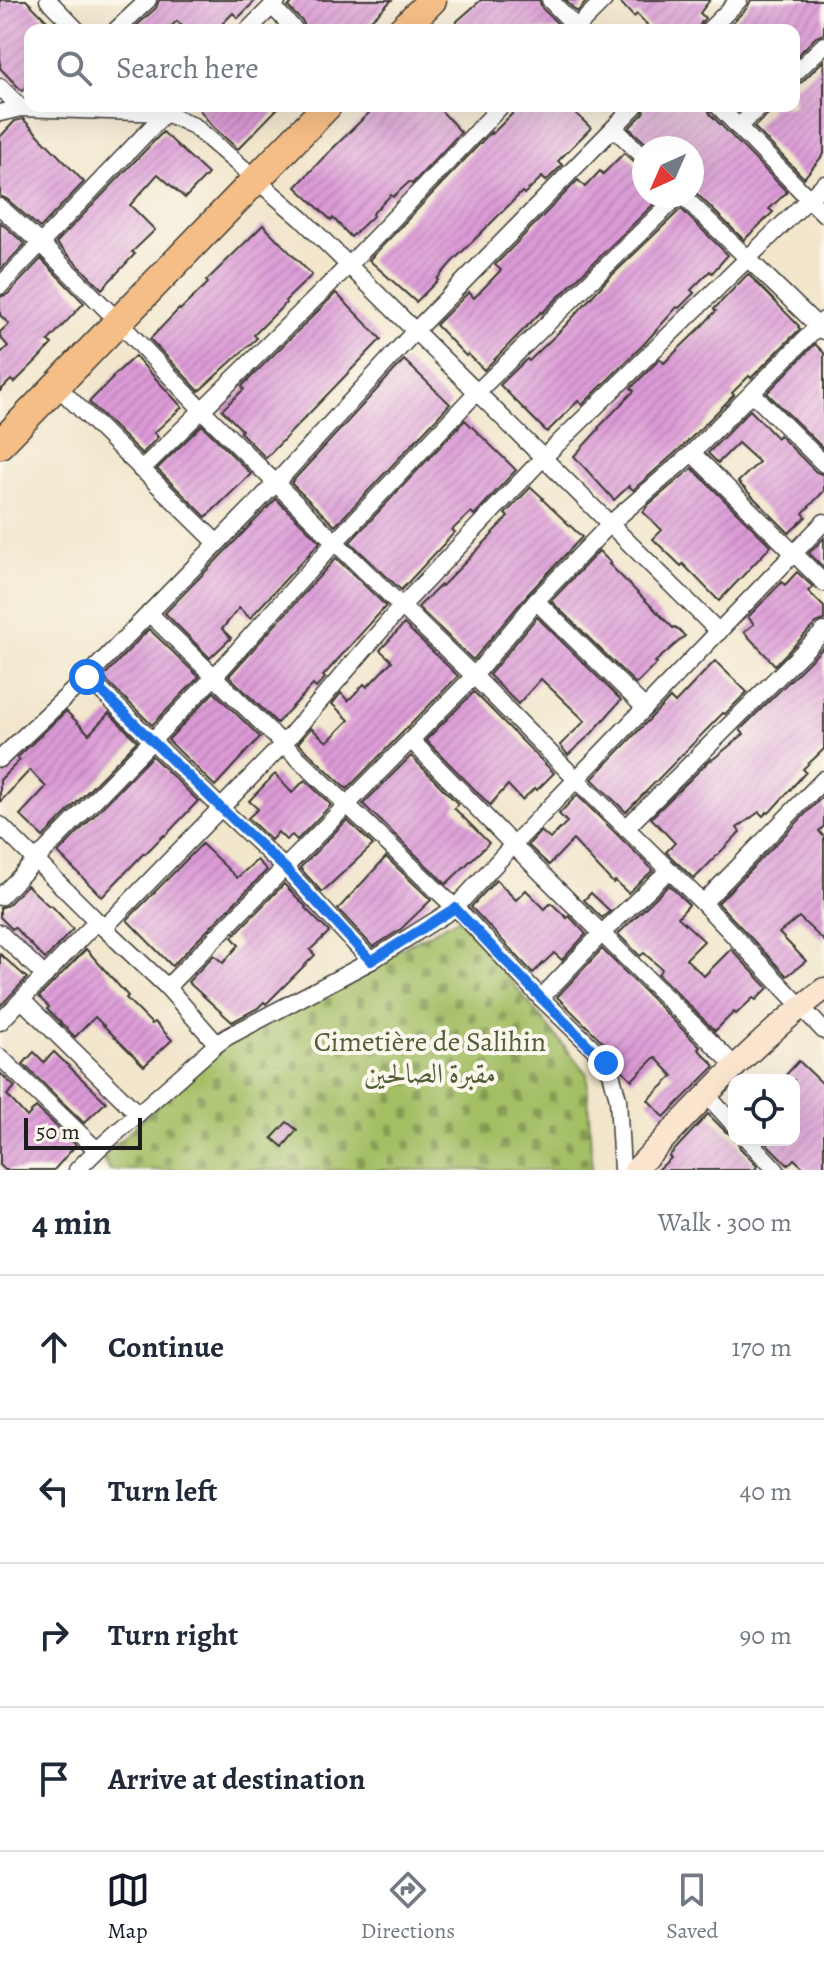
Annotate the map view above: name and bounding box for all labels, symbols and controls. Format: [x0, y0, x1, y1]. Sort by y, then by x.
search box [24, 24, 800, 112]
icon: search [52, 46, 96, 90]
text: Search here [116, 48, 259, 88]
north arrow [632, 136, 704, 208]
route start [69, 659, 105, 695]
park label: Cimetière de Salihin مقبرة الصالحين [314, 1023, 546, 1093]
route end [588, 1045, 624, 1081]
map controls [728, 1074, 800, 1146]
button: locate [728, 1074, 800, 1146]
scale bar [24, 1114, 142, 1150]
text: 50 m [36, 1117, 80, 1147]
text: 4 min [32, 1199, 111, 1246]
text: Walk · 300 m [658, 1205, 792, 1240]
icon: ahead [32, 1325, 76, 1369]
text: Continue [108, 1327, 224, 1367]
text: 170 m [732, 1330, 792, 1365]
icon: left [32, 1469, 76, 1513]
text: Turn left [108, 1471, 217, 1511]
text: 40 m [740, 1474, 792, 1509]
icon: right [32, 1613, 76, 1657]
text: Turn right [108, 1615, 238, 1655]
text: 90 m [740, 1618, 792, 1653]
icon: arrive [32, 1757, 76, 1801]
text: Arrive at destination [108, 1759, 365, 1799]
tab: Map [106, 1868, 150, 1946]
tab: Directions [361, 1868, 455, 1946]
tab: Saved [666, 1868, 718, 1946]

